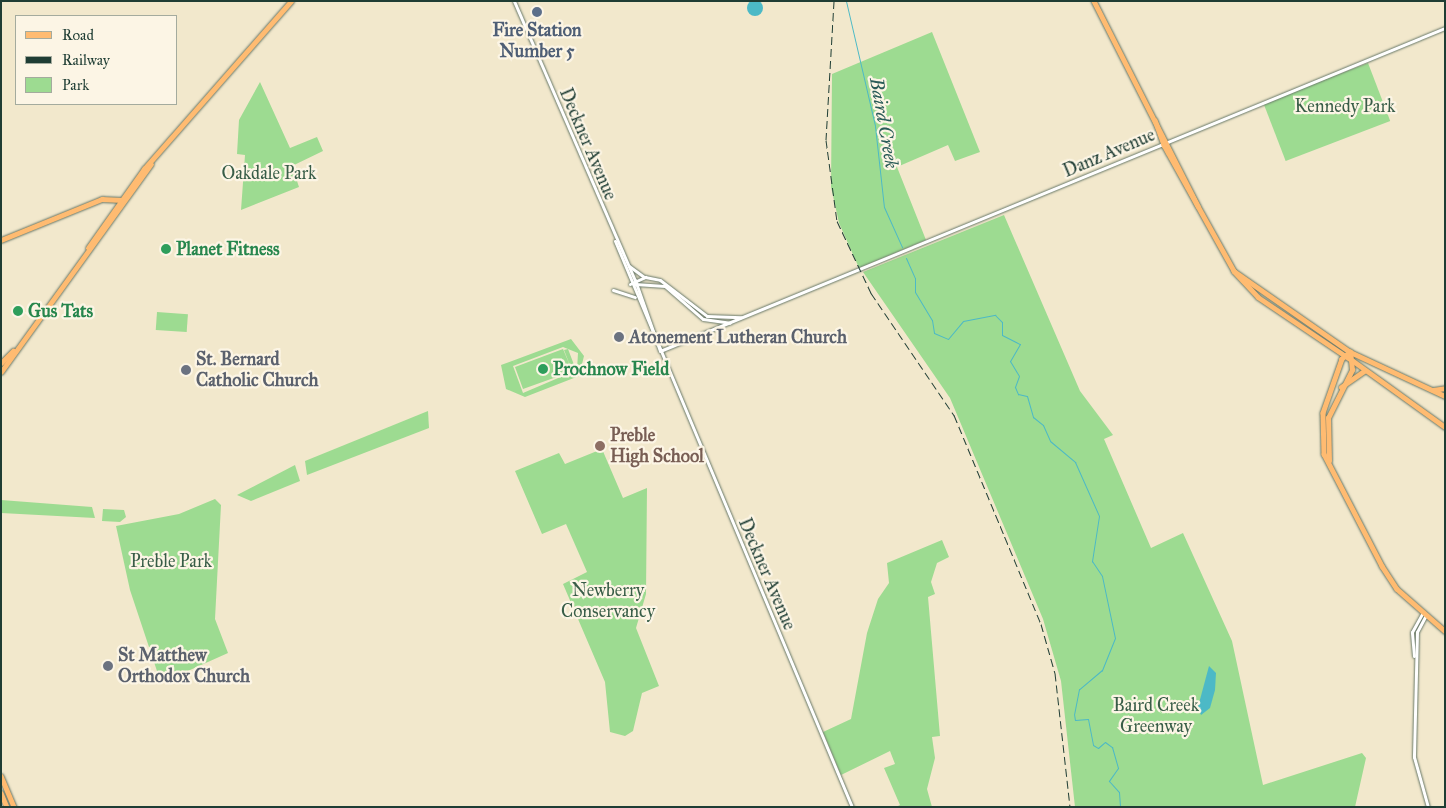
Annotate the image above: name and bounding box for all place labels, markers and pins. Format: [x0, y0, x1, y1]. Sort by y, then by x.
marker: Fire Station Number 5 [531, 6, 543, 18]
place label: Fire Station Number 5 [492, 20, 582, 62]
place label: Planet Fitness [176, 238, 280, 260]
marker: Planet Fitness [160, 243, 172, 255]
place label: Gus Tats [28, 300, 93, 322]
marker: Gus Tats [12, 305, 24, 317]
place label: Atonement Lutheran Church [629, 326, 847, 348]
marker: Atonement Lutheran Church [613, 331, 625, 343]
place label: St. Bernard Catholic Church [196, 349, 319, 392]
place label: Prochnow Field [553, 358, 669, 380]
marker: Prochnow Field [537, 363, 549, 375]
marker: St. Bernard Catholic Church [180, 364, 192, 376]
place label: Preble High School [610, 425, 704, 468]
marker: Preble High School [594, 440, 606, 452]
place label: St Matthew Orthodox Church [118, 645, 250, 688]
marker: St Matthew Orthodox Church [102, 660, 114, 672]

